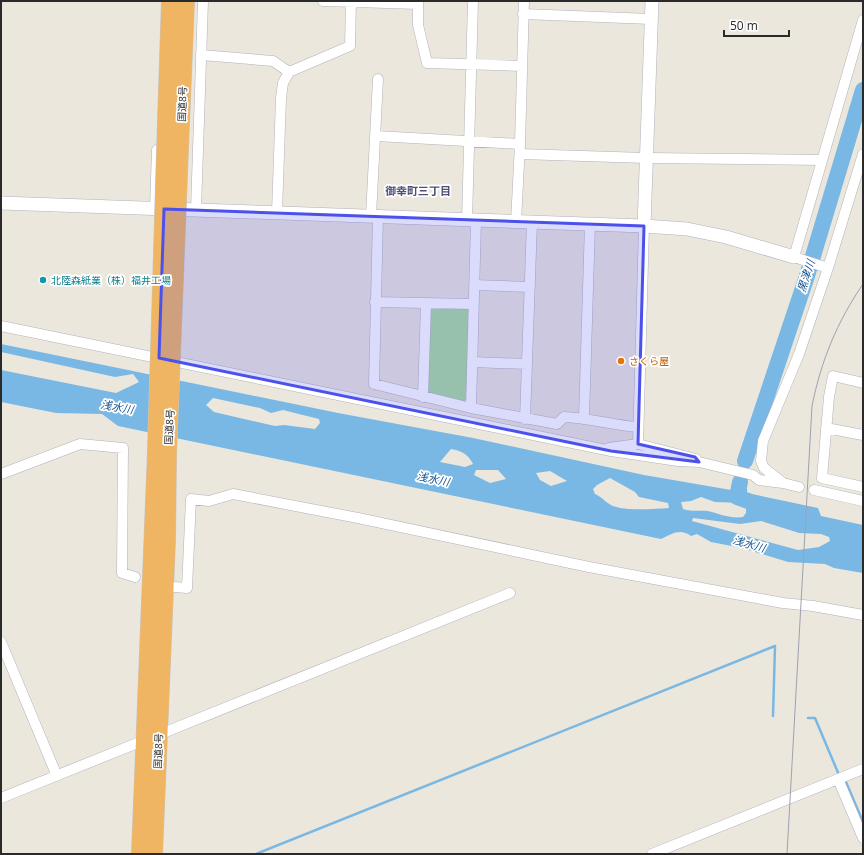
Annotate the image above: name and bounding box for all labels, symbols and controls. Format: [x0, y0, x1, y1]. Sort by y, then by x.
scale bar [724, 12, 789, 38]
text: 50 m [730, 17, 758, 34]
street label: 国道8号 [174, 86, 190, 122]
district label: 御幸町三丁目 [385, 183, 451, 198]
water label: 黒津川 [793, 257, 818, 294]
place label: 北陸森紙業（株）福井工場 [51, 273, 171, 287]
marker: 北陸森紙業（株）福井工場 [38, 275, 48, 285]
place label: さくら屋 [629, 354, 669, 368]
marker: さくら屋 [616, 356, 626, 366]
water label: 浅水川 [100, 396, 136, 417]
street label: 国道8号 [161, 409, 177, 445]
water label: 浅水川 [415, 468, 452, 489]
water label: 浅水川 [731, 532, 768, 556]
street label: 国道8号 [150, 733, 166, 769]

